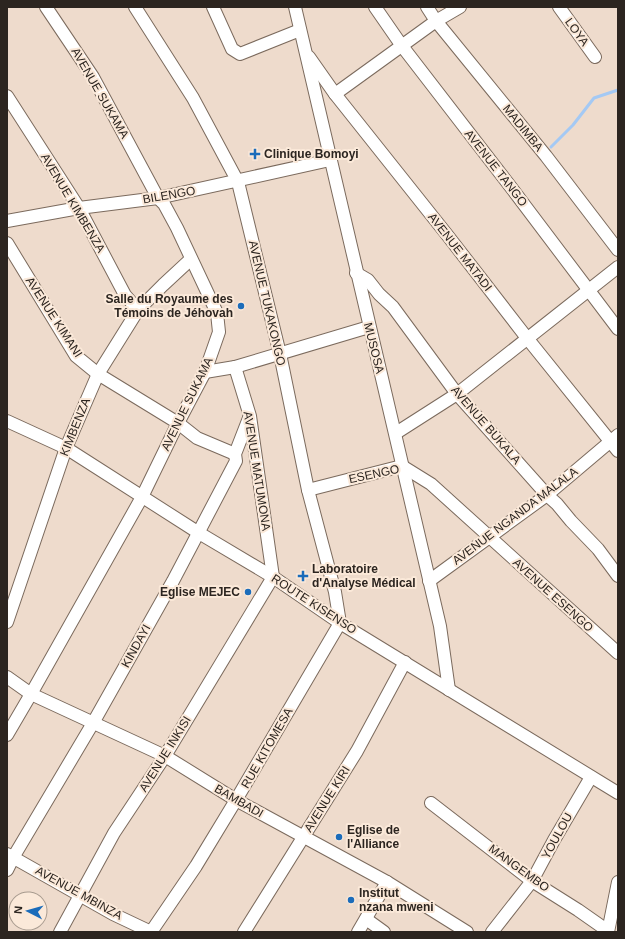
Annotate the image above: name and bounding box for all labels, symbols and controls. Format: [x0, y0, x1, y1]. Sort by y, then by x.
street label: LOYA [562, 15, 592, 49]
street label: AVENUE SUKAMA [68, 45, 132, 141]
street label: MADIMBA [500, 102, 546, 154]
street label: AVENUE TANGO [462, 127, 530, 209]
place label: Clinique Bomoyi [264, 147, 359, 161]
marker: Clinique Bomoyi [249, 148, 261, 160]
street label: AVENUE KIMBENZA [38, 151, 108, 255]
street label: BILENGO [142, 183, 196, 207]
street label: AVENUE MATADI [425, 210, 495, 294]
street label: AVENUE TUKAKONGO [246, 239, 288, 367]
street label: AVENUE KIMANI [23, 274, 85, 360]
place label: Salle du Royaume des Témoins de Jéhovah [106, 292, 233, 320]
marker: Salle du Royaume des Témoins de Jéhovah [236, 301, 246, 311]
street label: MUSOSA [361, 321, 387, 375]
street label: AVENUE SUKAMA [158, 355, 216, 453]
street label: AVENUE BUKALA [448, 383, 524, 467]
street label: KIMBENZA [57, 396, 93, 458]
street label: AVENUE MATUMONA [241, 410, 273, 532]
street label: ESENGO [347, 462, 401, 486]
street label: AVENUE NGANDA MALALA [450, 464, 580, 568]
street label: AVENUE ESENGO [510, 555, 596, 635]
place label: Laboratoire d'Analyse Médical [312, 562, 416, 590]
marker: Laboratoire d'Analyse Médical [297, 570, 309, 582]
street label: ROUTE KISENSO [269, 571, 359, 637]
place label: Eglise MEJEC [160, 585, 240, 599]
marker: Eglise MEJEC [243, 587, 253, 597]
street label: KINDAYI [118, 622, 154, 670]
street label: RUE KITOMESA [238, 705, 296, 791]
street label: AVENUE INKISI [136, 714, 194, 794]
street label: AVENUE KIRI [301, 763, 353, 835]
street label: BAMBADI [212, 781, 266, 821]
street label: YOULOU [539, 810, 575, 862]
place label: Eglise de l'Alliance [347, 823, 400, 851]
marker: Eglise de l'Alliance [334, 832, 344, 842]
street label: MANGEMBO [486, 841, 552, 895]
street label: AVENUE MBINZA [33, 863, 125, 923]
place label: Institut nzana mweni [359, 886, 434, 914]
north arrow [8, 891, 48, 931]
marker: Institut nzana mweni [346, 895, 356, 905]
text: N [12, 905, 24, 915]

